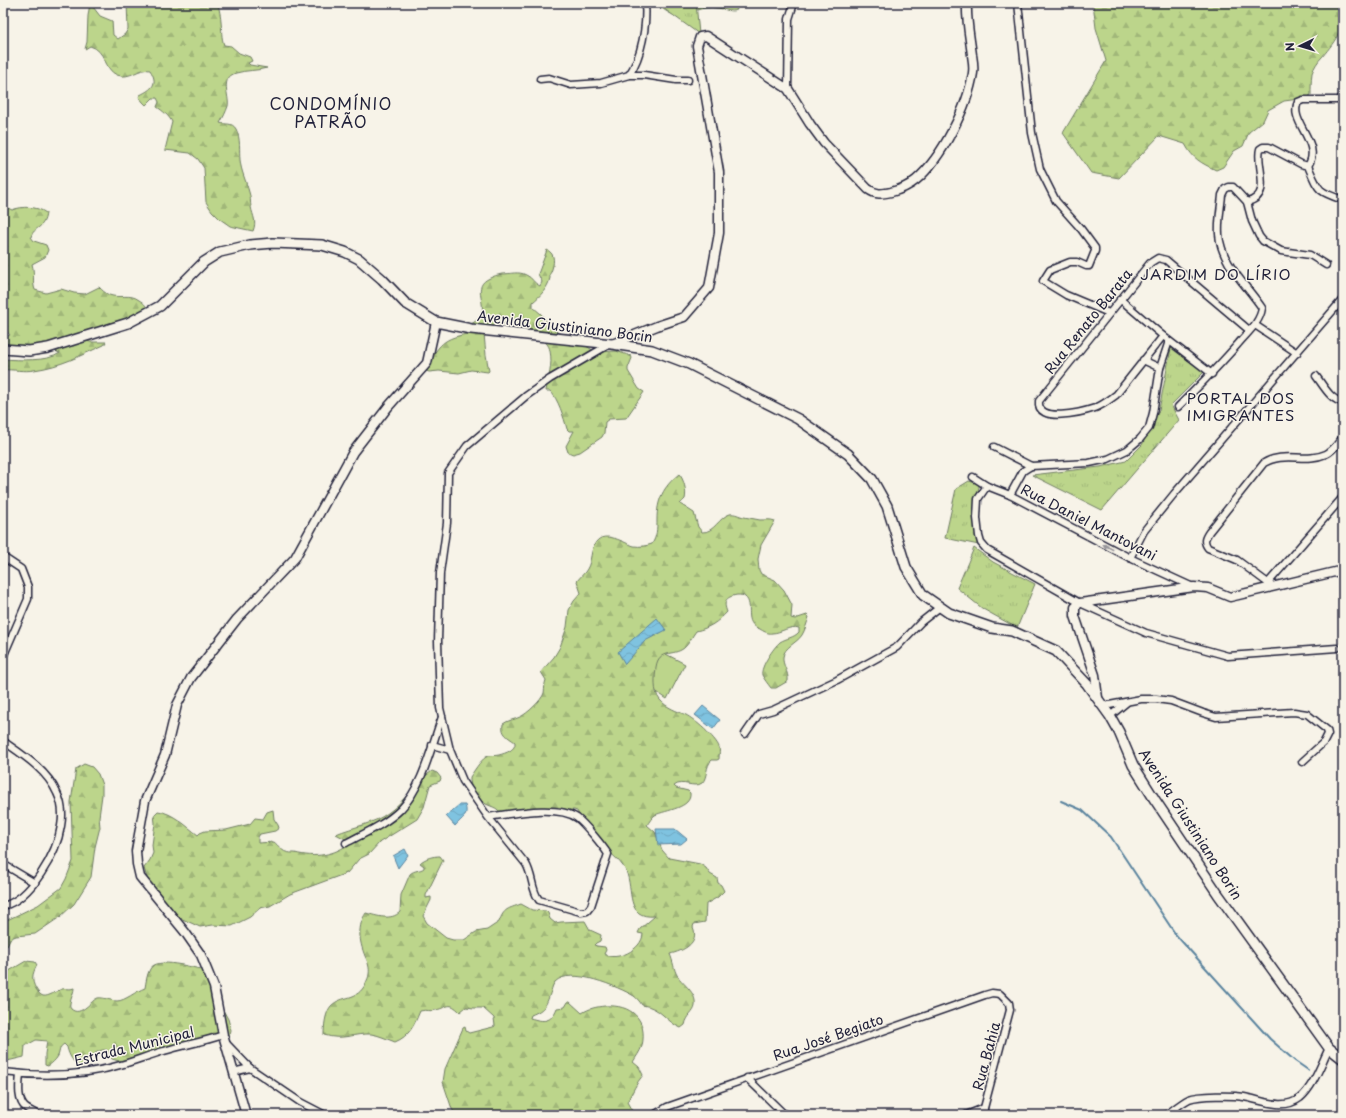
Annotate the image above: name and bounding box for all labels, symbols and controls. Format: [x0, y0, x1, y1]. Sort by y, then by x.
north arrow [1280, 26, 1320, 66]
text: N [1281, 42, 1298, 52]
district label: CONDOMÍNIO PATRÃO [270, 91, 392, 133]
district label: JARDIM DO LÍRIO [1140, 262, 1292, 285]
street label: Rua Renato Barata [1039, 264, 1137, 378]
street label: Avenida Giustiniano Borin [476, 305, 654, 347]
district label: PORTAL DOS IMIGRANTES [1187, 386, 1295, 426]
street label: Rua Daniel Mantovani [1017, 479, 1161, 565]
one-way arrow [1103, 543, 1114, 550]
street label: Avenida Giustiniano Borin [1134, 744, 1248, 904]
street label: Rua José Begiato [770, 1008, 886, 1066]
street label: Rua Bahia [967, 1019, 1005, 1093]
street label: Estrada Municipal [72, 1021, 196, 1071]

